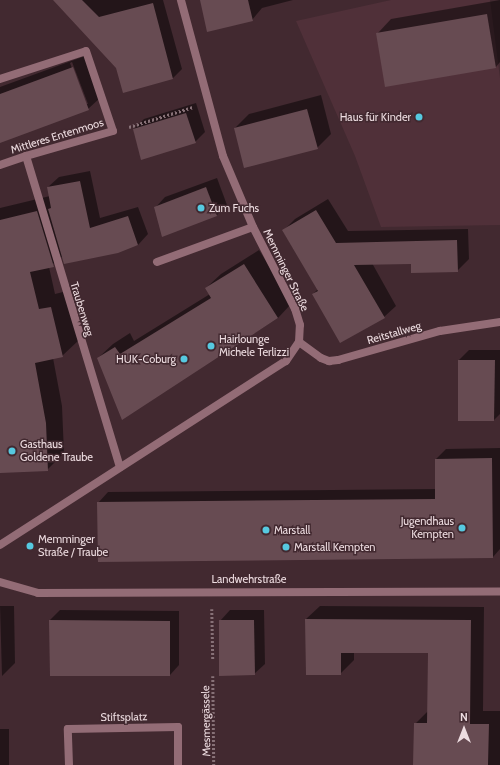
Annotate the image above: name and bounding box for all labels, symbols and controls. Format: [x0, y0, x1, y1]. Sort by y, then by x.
place label: Haus für Kinder [340, 110, 411, 124]
marker: Haus für Kinder [414, 112, 424, 122]
street label: Mittleres Entenmoos [9, 116, 105, 156]
place label: Zum Fuchs [209, 201, 259, 215]
marker: Zum Fuchs [196, 203, 206, 213]
street label: Memminger Straße [260, 227, 312, 313]
street label: Traubenweg [67, 280, 97, 338]
street label: Reitstallweg [365, 319, 423, 347]
place label: Hairlounge Michele Terlizzi [219, 333, 289, 359]
marker: Hairlounge Michele Terlizzi [206, 341, 216, 351]
place label: HUK-Coburg [116, 352, 176, 366]
marker: HUK-Coburg [179, 354, 189, 364]
place label: Gasthaus Goldene Traube [20, 438, 93, 464]
marker: Gasthaus Goldene Traube [7, 446, 17, 456]
place label: Jugendhaus Kempten [401, 515, 454, 541]
place label: Marstall [274, 523, 310, 537]
marker: Jugendhaus Kempten [457, 523, 467, 533]
marker: Marstall [261, 525, 271, 535]
place label: Memminger Straße / Traube [38, 533, 108, 559]
place label: Marstall Kempten [294, 540, 375, 554]
marker: Memminger Straße / Traube [25, 541, 35, 551]
marker: Marstall Kempten [281, 542, 291, 552]
street label: Landwehrstraße [212, 572, 286, 586]
street label: Mesmergässele [199, 685, 213, 757]
north arrow [444, 709, 484, 749]
street label: Stiftsplatz [100, 710, 148, 724]
text: N [460, 710, 468, 724]

